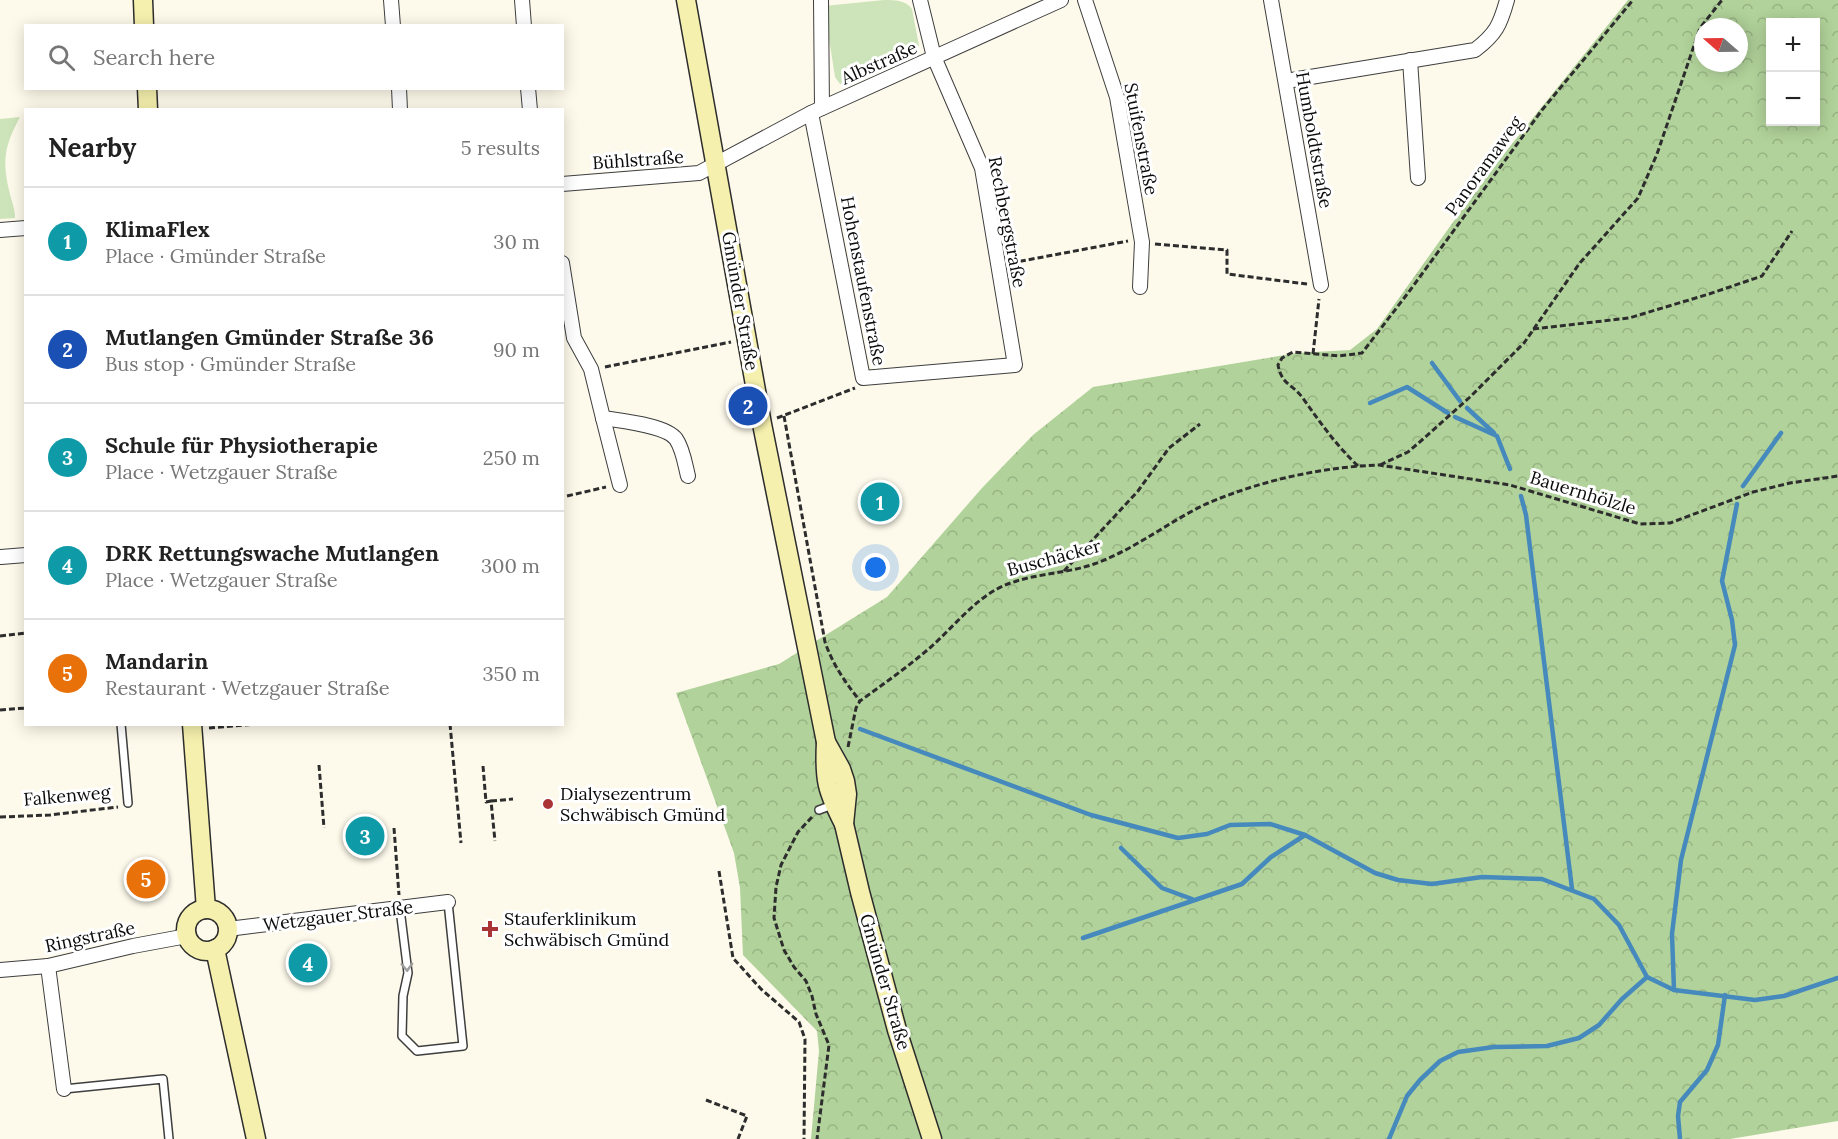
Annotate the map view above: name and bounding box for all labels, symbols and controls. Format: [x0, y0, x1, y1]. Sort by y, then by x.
north arrow [1694, 18, 1748, 72]
map controls [1766, 18, 1820, 126]
button: + [1766, 18, 1820, 72]
search box [24, 24, 564, 90]
street label: Albstraße [836, 35, 921, 90]
icon: search [45, 41, 78, 74]
text: Search here [93, 43, 215, 71]
street label: Humboldtstraße [1291, 70, 1338, 210]
button: − [1766, 72, 1820, 126]
street label: Stuifenstraße [1119, 81, 1164, 197]
street label: Panoramaweg [1440, 111, 1528, 220]
text: Nearby [48, 131, 136, 164]
text: 5 results [461, 135, 540, 160]
street label: Bühlstraße [591, 145, 685, 174]
street label: Rechbergstraße [983, 154, 1032, 290]
street label: Hohenstaufenstraße [836, 194, 891, 368]
text: KlimaFlex [105, 215, 210, 243]
text: 1 [63, 229, 72, 254]
text: 30 m [493, 229, 540, 254]
street label: Gmünder Straße [717, 230, 764, 372]
text: Place · Gmünder Straße [105, 243, 326, 268]
text: Mutlangen Gmünder Straße 36 [105, 323, 434, 351]
text: 2 [62, 337, 73, 362]
text: 90 m [493, 337, 540, 362]
text: Bus stop · Gmünder Straße [105, 351, 356, 376]
pin: 2 [728, 384, 768, 428]
text: Schule für Physiotherapie [105, 431, 378, 459]
text: 3 [62, 445, 73, 470]
text: 250 m [483, 445, 540, 470]
text: Place · Wetzgauer Straße [105, 459, 338, 484]
street label: Bauernhölzle [1527, 465, 1639, 520]
pin: 1 [860, 480, 900, 524]
street label: Buschäcker [1004, 534, 1104, 581]
text: DRK Rettungswache Mutlangen [105, 539, 439, 567]
text: 4 [62, 553, 73, 578]
text: 300 m [481, 553, 540, 578]
your location [861, 553, 890, 582]
text: Place · Wetzgauer Straße [105, 567, 338, 592]
text: Mandarin [105, 647, 208, 675]
text: 5 [62, 661, 73, 686]
text: 350 m [482, 661, 540, 686]
text: Restaurant · Wetzgauer Straße [105, 675, 390, 700]
street label: Falkenweg [23, 780, 112, 811]
place label: Dialysezentrum Schwäbisch Gmünd [560, 782, 725, 826]
marker: Dialysezentrum Schwäbisch Gmünd [541, 797, 555, 811]
pin: 3 [346, 814, 385, 858]
pin: 5 [126, 856, 166, 902]
street label: Wetzgauer Straße [261, 895, 415, 936]
place label: Stauferklinikum Schwäbisch Gmünd [504, 907, 669, 951]
street label: Gmünder Straße [855, 911, 916, 1053]
street label: Ringstraße [43, 916, 137, 957]
marker: Stauferklinikum Schwäbisch Gmünd [481, 920, 499, 938]
pin: 4 [288, 940, 328, 986]
one-way arrow [401, 963, 413, 972]

